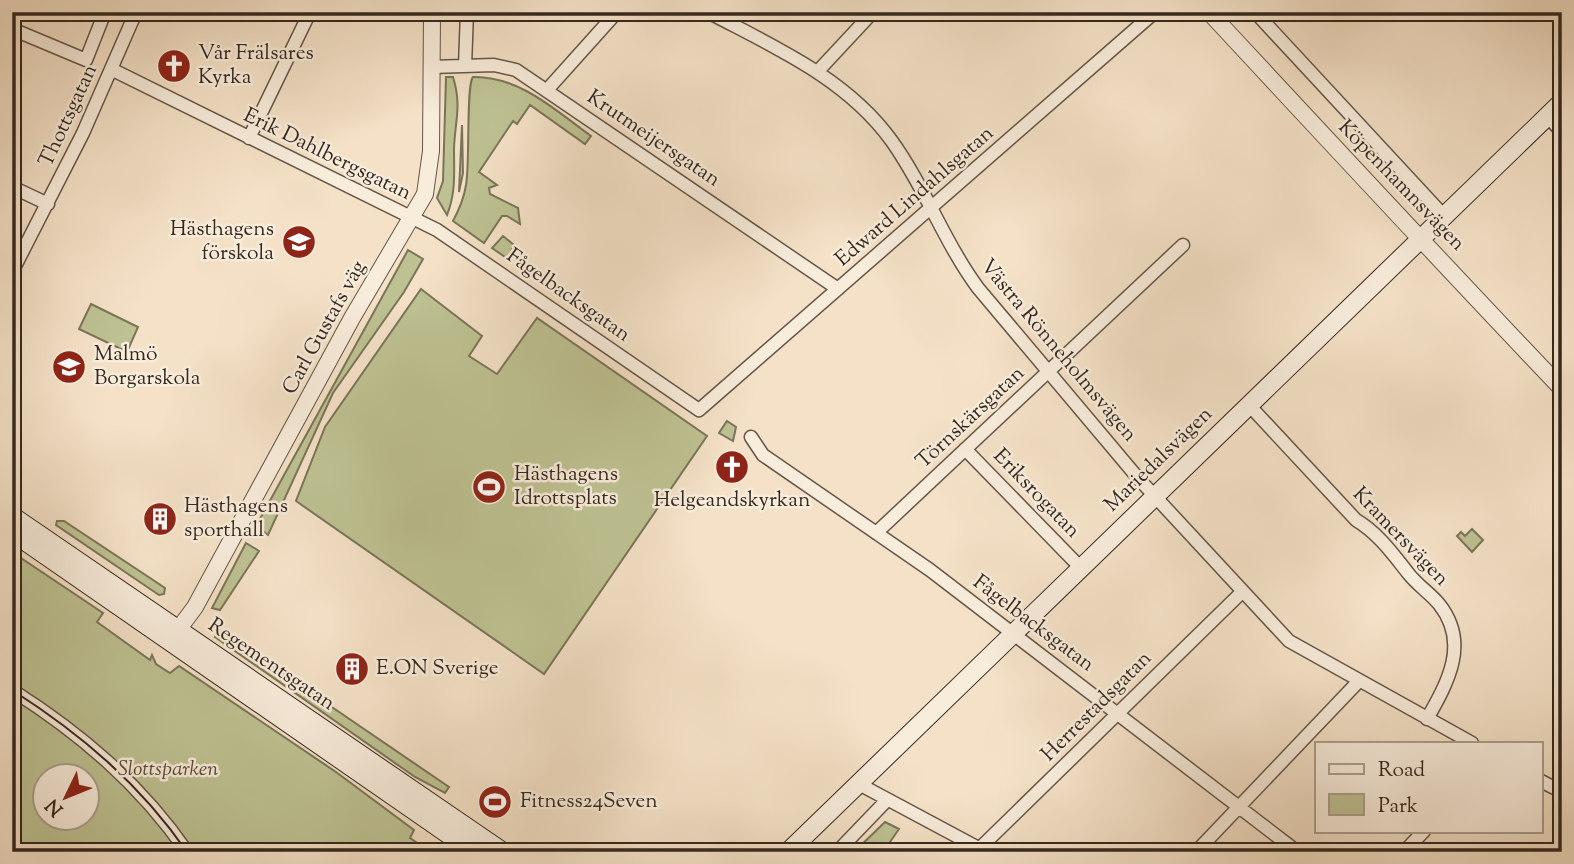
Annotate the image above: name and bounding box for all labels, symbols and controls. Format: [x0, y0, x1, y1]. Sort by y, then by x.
place label: Vår Frälsares Kyrka [198, 39, 314, 93]
church icon: Vår Frälsares Kyrka [155, 47, 193, 85]
street label: Thottsgatan [32, 60, 106, 172]
street label: Krutmeijersgatan [580, 83, 726, 195]
street label: Erik Dahlbergsgatan [238, 101, 416, 209]
street label: Köpenhamnsvägen [1330, 114, 1472, 258]
street label: Edward Lindahlsgatan [829, 120, 1001, 274]
place label: Hästhagens förskola [170, 215, 274, 269]
school or university icon: Hästhagens förskola [280, 223, 318, 261]
street label: Fågelbacksgatan [500, 242, 636, 350]
street label: Västra Rönneholmsvägen [972, 253, 1144, 449]
street label: Carl Gustafs väg [276, 256, 374, 400]
place label: Malmö Borgarskola [94, 340, 201, 394]
school or university icon: Malmö Borgarskola [50, 348, 88, 386]
street label: Törnskärsgatan [910, 360, 1032, 476]
street label: Mariedalsvägen [1098, 400, 1220, 520]
street label: Eriksrogatan [985, 442, 1087, 546]
church icon: Helgeandskyrkan [713, 448, 751, 486]
place label: Hästhagens Idrottsplats [514, 460, 618, 514]
sports icon: Hästhagens Idrottsplats [470, 468, 508, 506]
street label: Kramersvägen [1345, 480, 1455, 594]
place label: Helgeandskyrkan [654, 486, 810, 516]
place label: Hästhagens sporthall [184, 492, 288, 546]
building icon: Hästhagens sporthall [141, 500, 179, 538]
street label: Fågelbacksgatan [966, 568, 1100, 680]
street label: Regementsgatan [201, 611, 341, 719]
street label: Herrestadsgatan [1035, 645, 1159, 769]
building icon: E.ON Sverige [333, 650, 371, 688]
place label: E.ON Sverige [376, 654, 499, 684]
legend [1315, 742, 1542, 832]
park label: Slottsparken [118, 755, 218, 785]
text: Road [1378, 756, 1425, 786]
north arrow [32, 762, 102, 832]
sports icon: Fitness24Seven [476, 783, 514, 821]
place label: Fitness24Seven [520, 787, 658, 817]
text: N [40, 792, 70, 822]
text: Park [1378, 792, 1419, 822]

